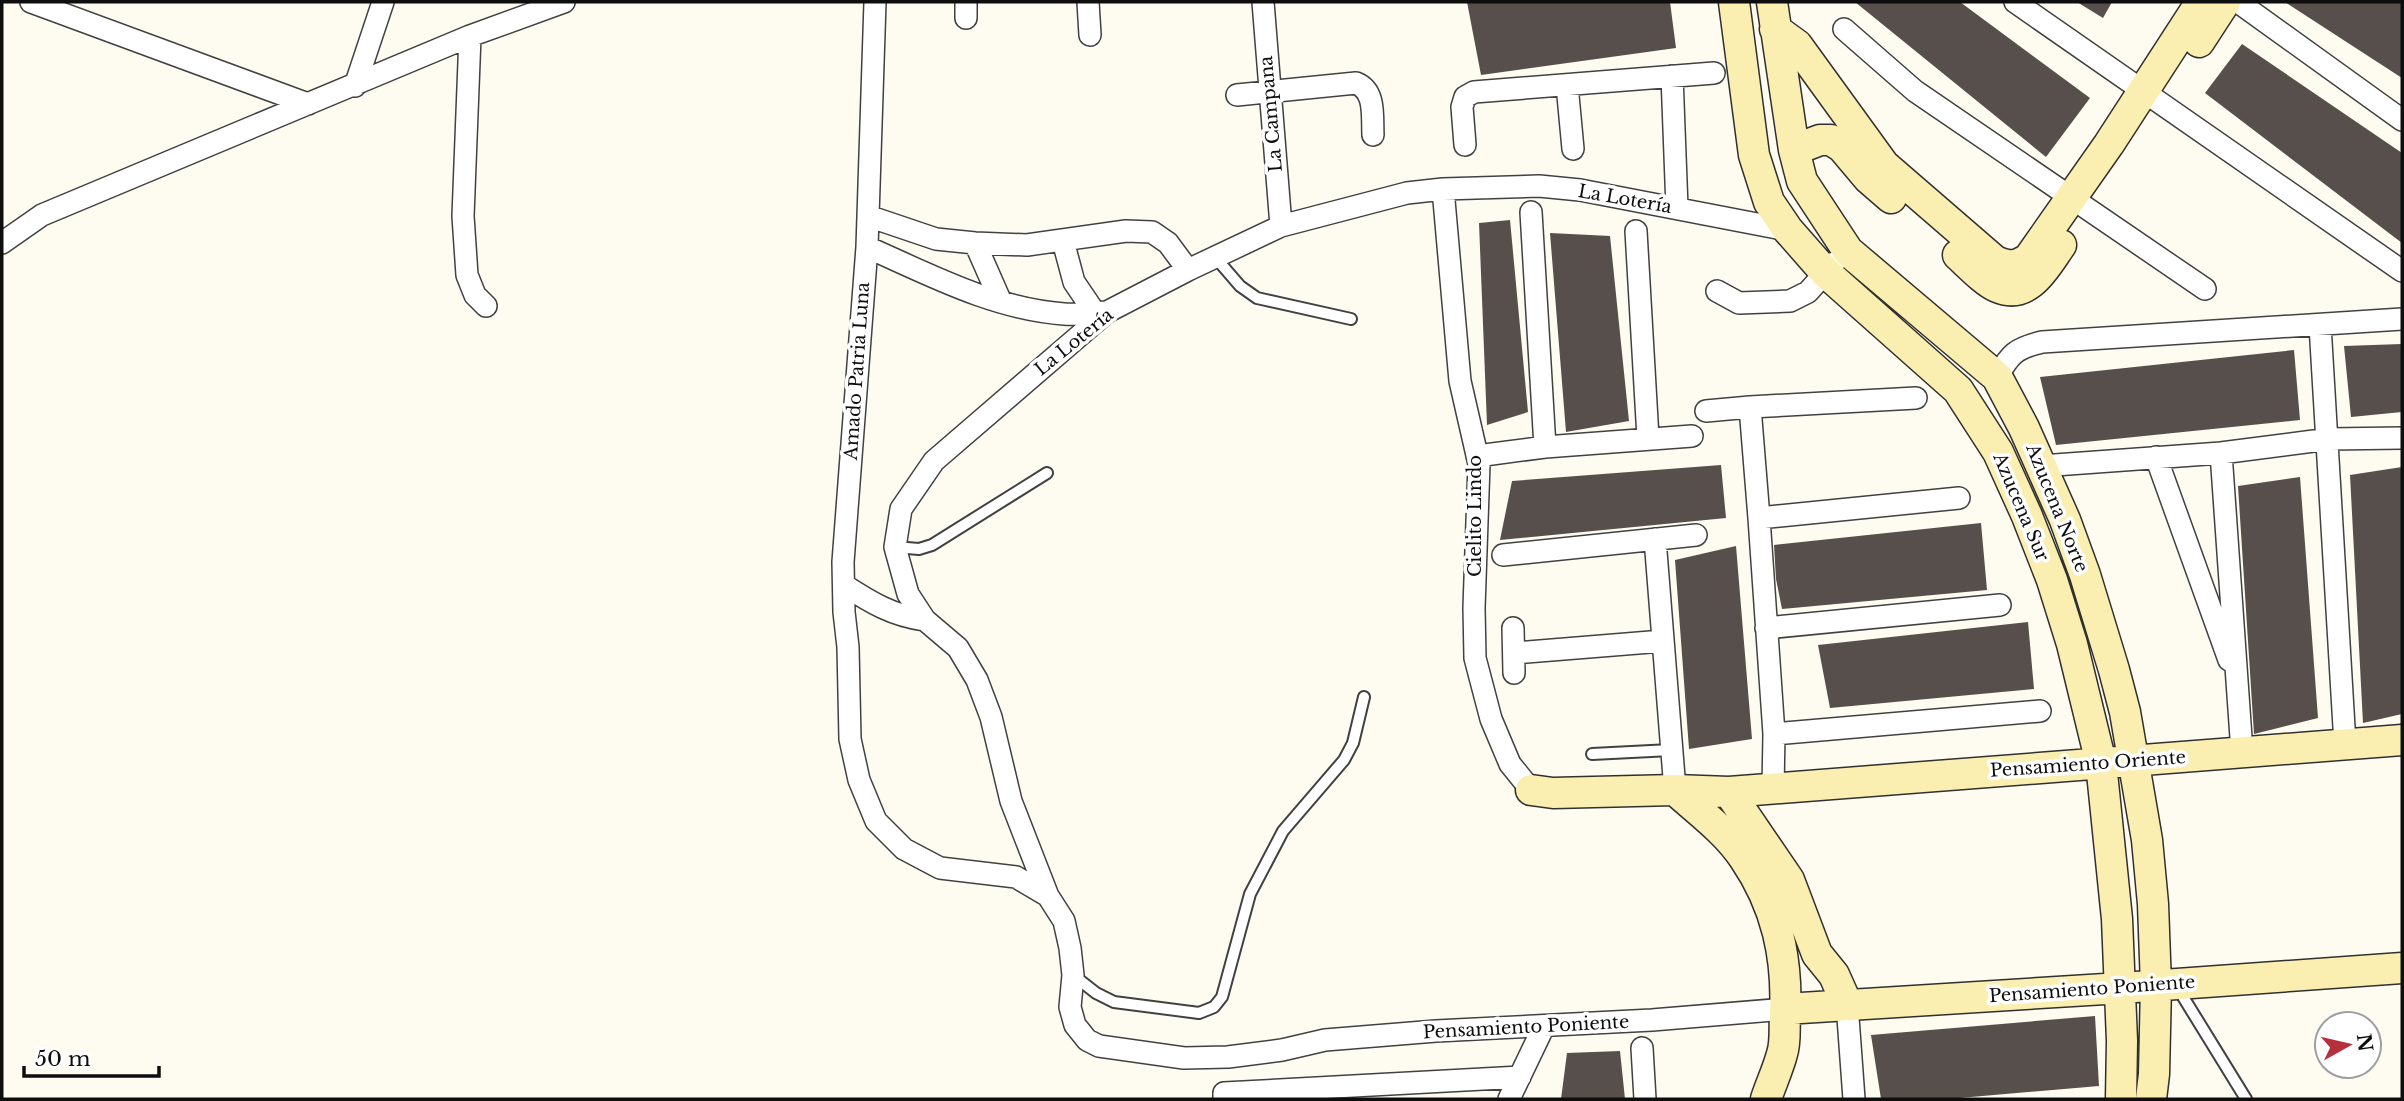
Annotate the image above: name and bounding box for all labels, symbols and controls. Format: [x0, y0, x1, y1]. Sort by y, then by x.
street label: La Campana [1255, 55, 1287, 173]
street label: La Lotería [1576, 180, 1674, 218]
street label: Amado Patria Luna [840, 281, 874, 462]
street label: La Lotería [1030, 304, 1118, 380]
street label: Azucena Norte [2021, 440, 2093, 575]
street label: Azucena Sur [1988, 449, 2054, 565]
street label: Cielito Lindo [1464, 455, 1486, 577]
street label: Pensamiento Oriente [1989, 746, 2187, 782]
street label: Pensamiento Poniente [1988, 971, 2196, 1007]
north arrow [2313, 1010, 2383, 1080]
street label: Pensamiento Poniente [1422, 1011, 1630, 1043]
text: N [2352, 1032, 2377, 1053]
scale bar [24, 1034, 159, 1078]
text: 50 m [35, 1046, 91, 1072]

